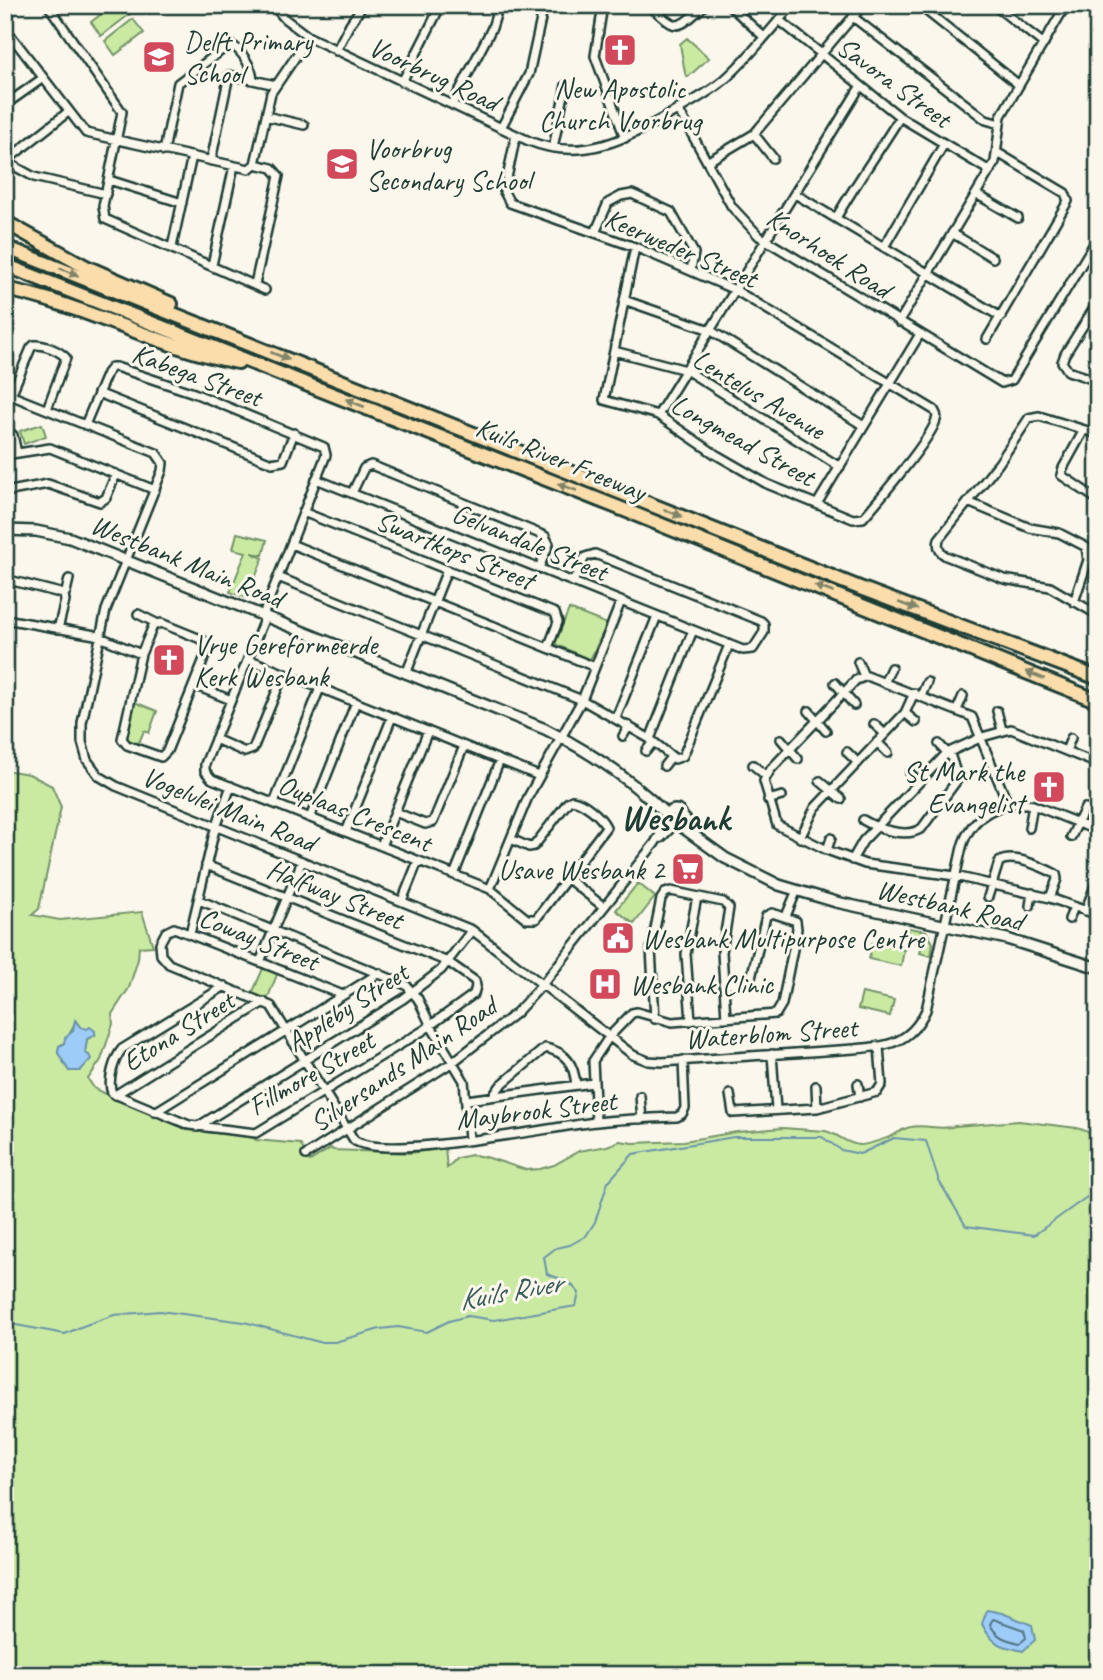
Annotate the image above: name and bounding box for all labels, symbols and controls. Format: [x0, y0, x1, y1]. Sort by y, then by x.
place label: Delft Primary School [184, 24, 315, 91]
street label: Voorbrug Road [364, 29, 508, 121]
street label: Savora Street [830, 29, 960, 137]
church icon: New Apostolic Church Voorbrug [601, 31, 639, 69]
school or university icon: Delft Primary School [140, 38, 178, 76]
place label: New Apostolic Church Voorbrug [539, 71, 703, 138]
place label: Voorbrug Secondary School [366, 131, 536, 198]
school or university icon: Voorbrug Secondary School [323, 145, 361, 183]
street label: Keerweder Street [600, 200, 765, 297]
street label: Knorhoek Road [760, 200, 901, 308]
one-way arrow [58, 267, 79, 278]
street label: Kabega Street [128, 335, 269, 415]
street label: Lentelus Avenue [687, 341, 833, 448]
one-way arrow [270, 350, 291, 361]
street label: Longmead Street [665, 386, 823, 495]
one-way arrow [345, 398, 366, 409]
street label: Kuils River Freeway [471, 409, 653, 510]
one-way arrow [556, 482, 577, 493]
street label: Gelvandale Street [447, 495, 615, 590]
street label: Swartkops Street [371, 503, 542, 599]
street label: Westbank Main Road [86, 507, 292, 617]
one-way arrow [663, 507, 684, 518]
one-way arrow [813, 584, 834, 595]
one-way arrow [897, 601, 918, 612]
place label: Vrye Gereformeerde Kerk Wesbank [194, 627, 379, 694]
church icon: Vrye Gereformeerde Kerk Wesbank [150, 641, 188, 679]
one-way arrow [1024, 669, 1045, 680]
place label: St Mark the Evangelist [903, 754, 1028, 821]
street label: Vogelvlei Main Road [137, 758, 324, 861]
street label: Ouplaas Crescent [273, 766, 439, 861]
church icon: St Mark the Evangelist [1030, 768, 1068, 806]
district label: Wesbank [621, 796, 732, 841]
supermarket icon: Usave Wesbank 2 [669, 850, 707, 888]
street label: Halfway Street [262, 851, 411, 938]
place label: Usave Wesbank 2 [498, 852, 666, 887]
street label: Westbank Road [873, 871, 1031, 940]
street label: Coway Street [194, 899, 326, 980]
public building icon: Wesbank Multipurpose Centre [599, 919, 637, 957]
place label: Wesbank Multipurpose Centre [642, 921, 926, 956]
street label: Appleby Street [280, 953, 417, 1059]
hospital icon: Wesbank Clinic [586, 965, 624, 1003]
place label: Wesbank Clinic [630, 967, 775, 1002]
street label: Etona Street [116, 982, 243, 1079]
street label: Silversands Main Road [303, 986, 506, 1139]
street label: Waterblom Street [684, 1009, 861, 1056]
street label: Fillmore Street [242, 1022, 383, 1123]
street label: Maybrook Street [454, 1082, 621, 1137]
water label: Kuils River [456, 1262, 569, 1319]

